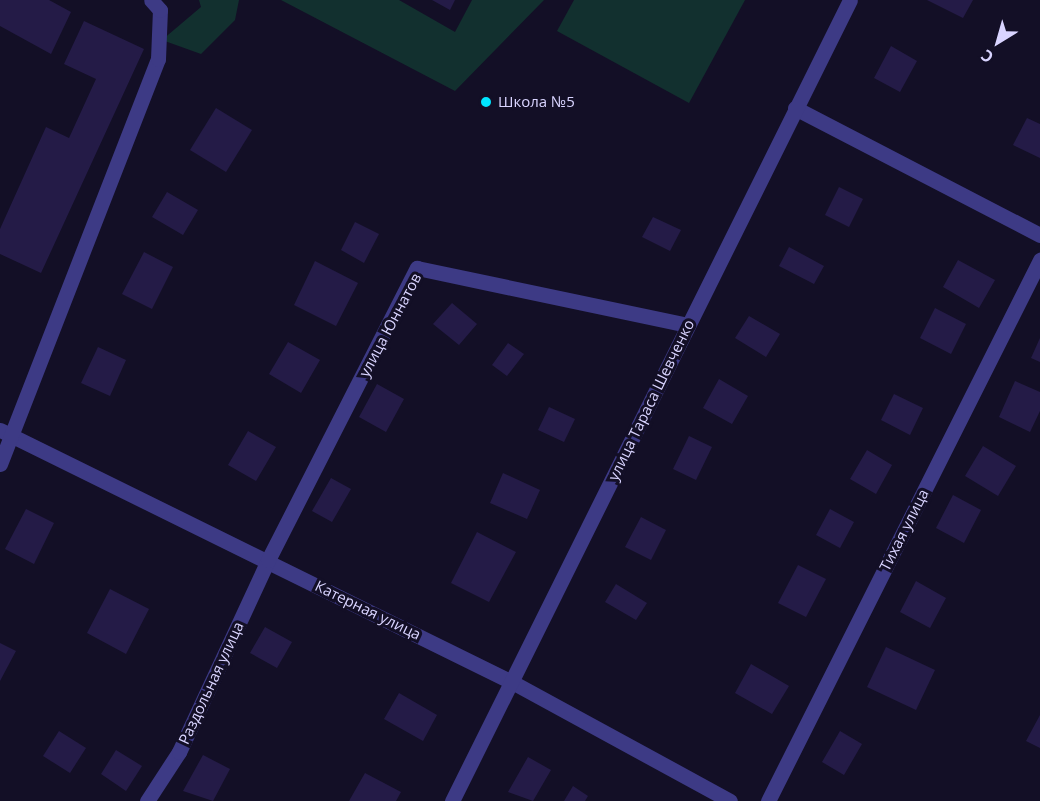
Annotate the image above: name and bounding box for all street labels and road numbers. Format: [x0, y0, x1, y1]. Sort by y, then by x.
street label: улица Юннатов [355, 270, 425, 380]
street label: улица Тараса Шевченко [604, 316, 698, 484]
street label: Тихая улица [876, 486, 932, 574]
street label: Катерная улица [312, 577, 424, 643]
street label: Раздольная улица [175, 619, 247, 747]

